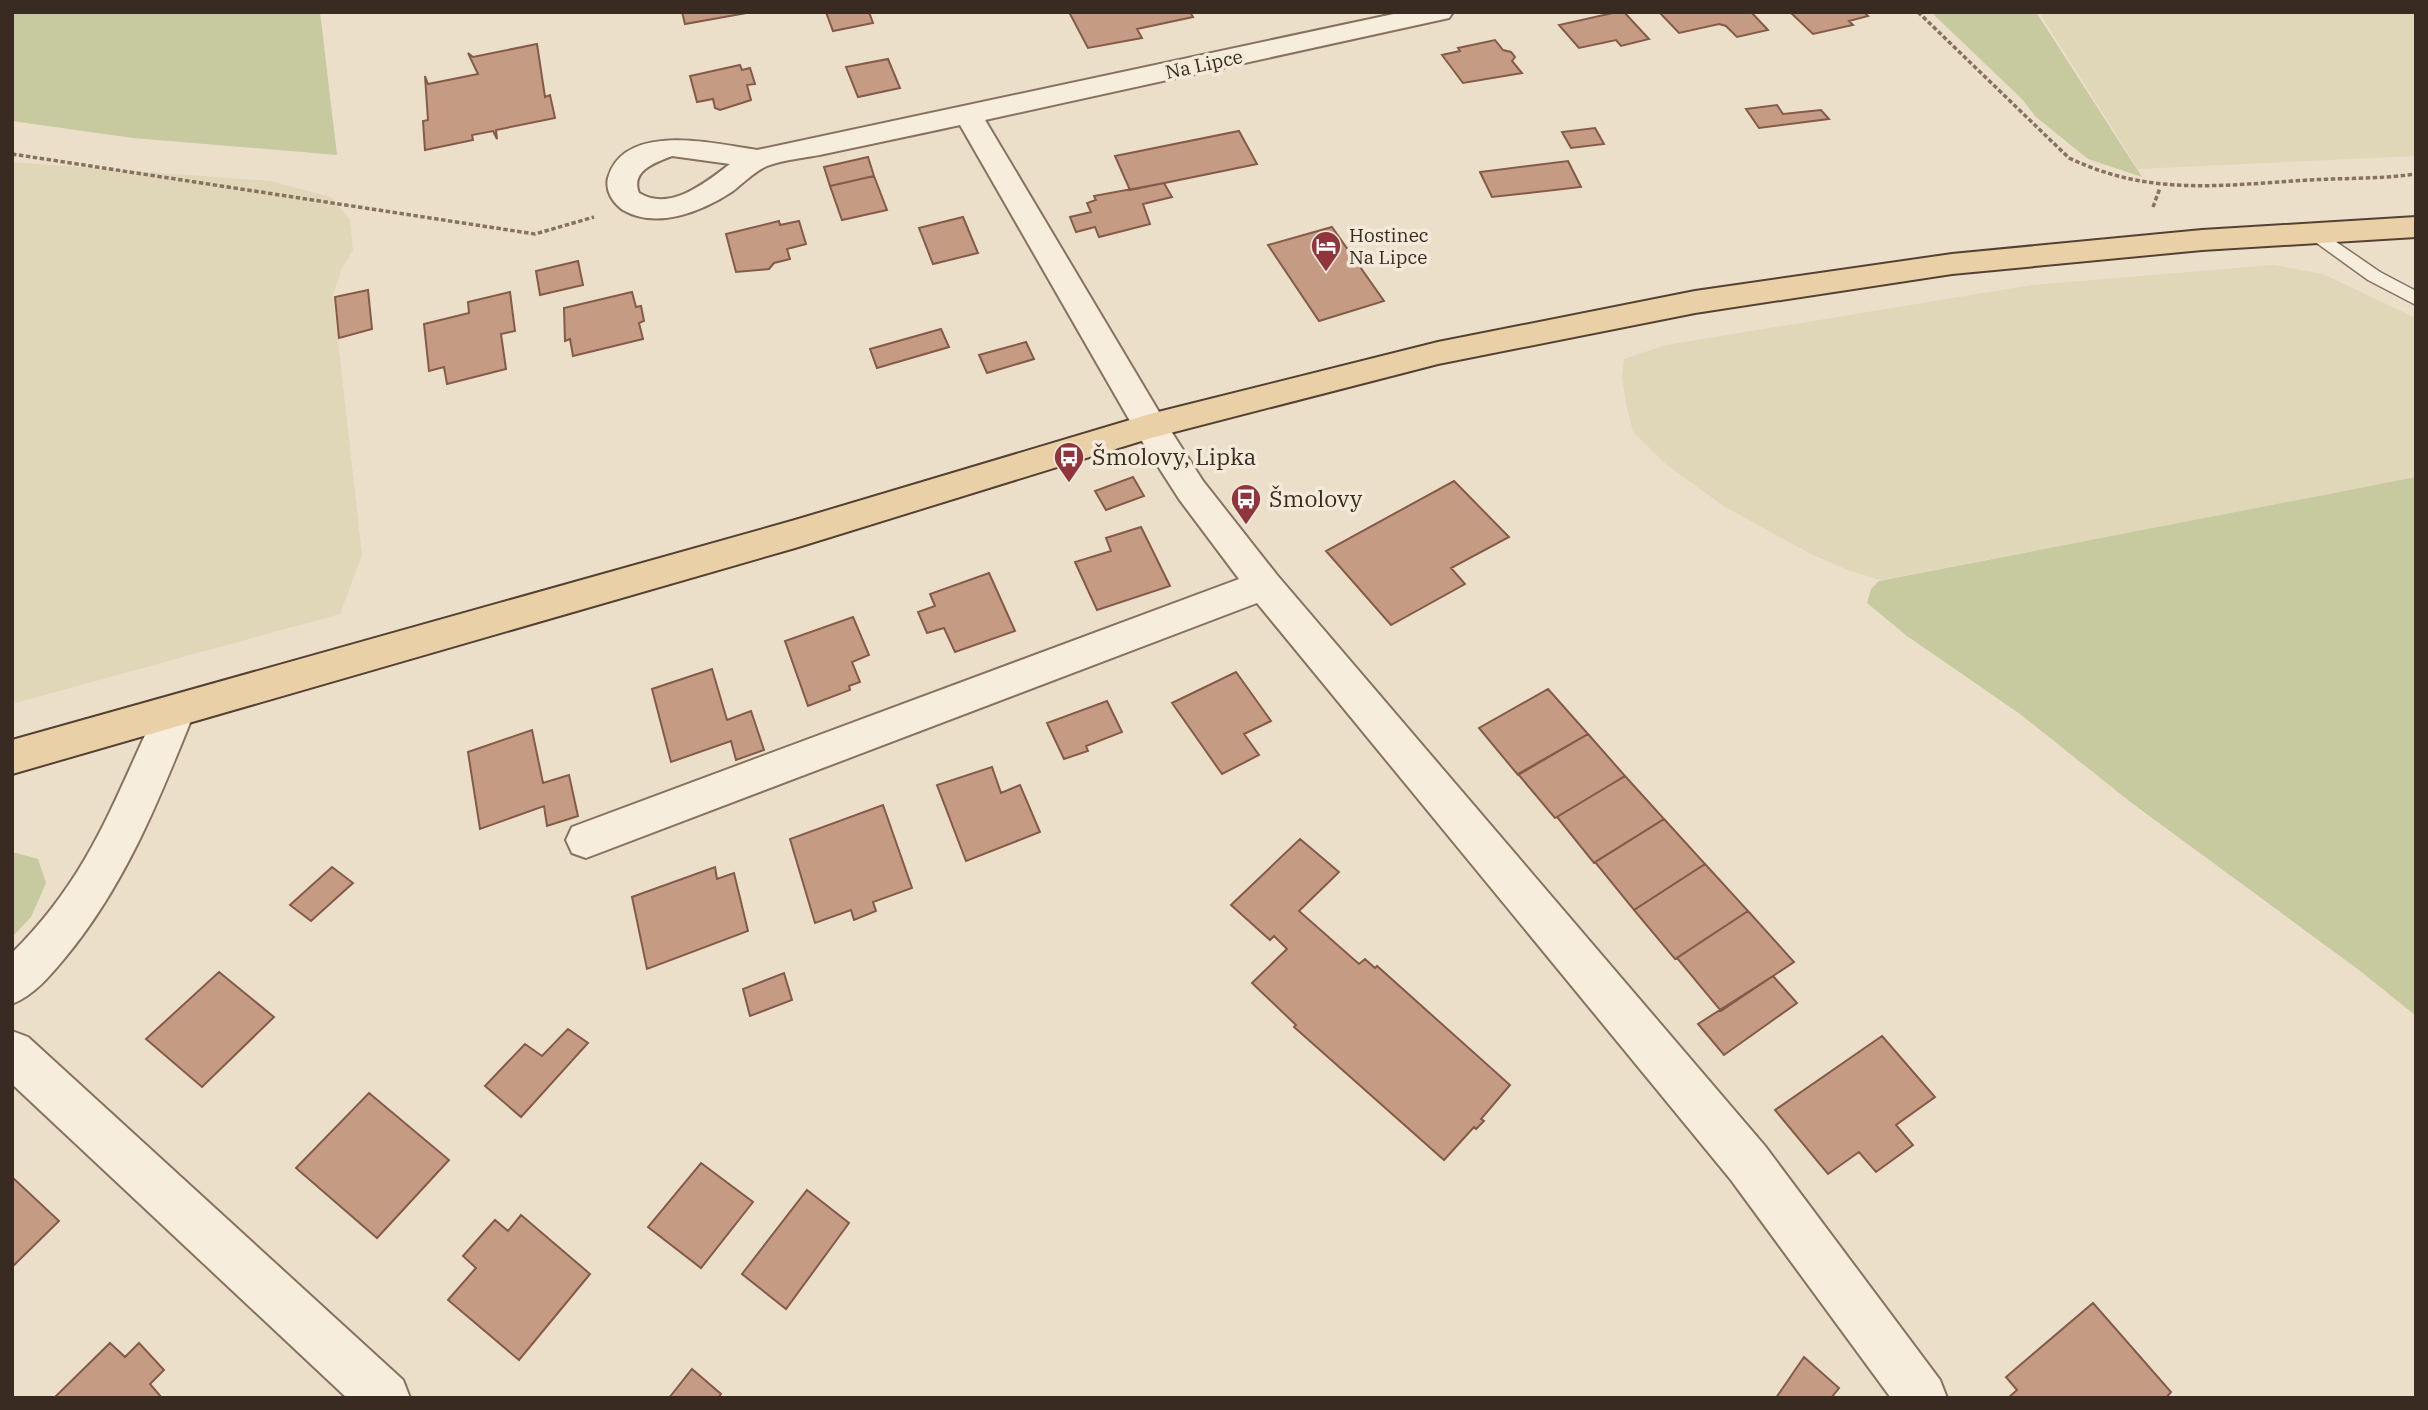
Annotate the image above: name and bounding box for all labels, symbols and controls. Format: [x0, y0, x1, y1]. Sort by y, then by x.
street label: Na Lipce [1163, 44, 1245, 84]
place label: Hostinec Na Lipce [1349, 223, 1429, 269]
hotel icon: Hostinec Na Lipce [1309, 229, 1343, 273]
bus stop icon: Šmolovy, Lipka [1052, 440, 1086, 484]
place label: Šmolovy, Lipka [1092, 441, 1256, 471]
bus stop icon: Šmolovy [1229, 482, 1263, 526]
place label: Šmolovy [1269, 483, 1363, 513]

